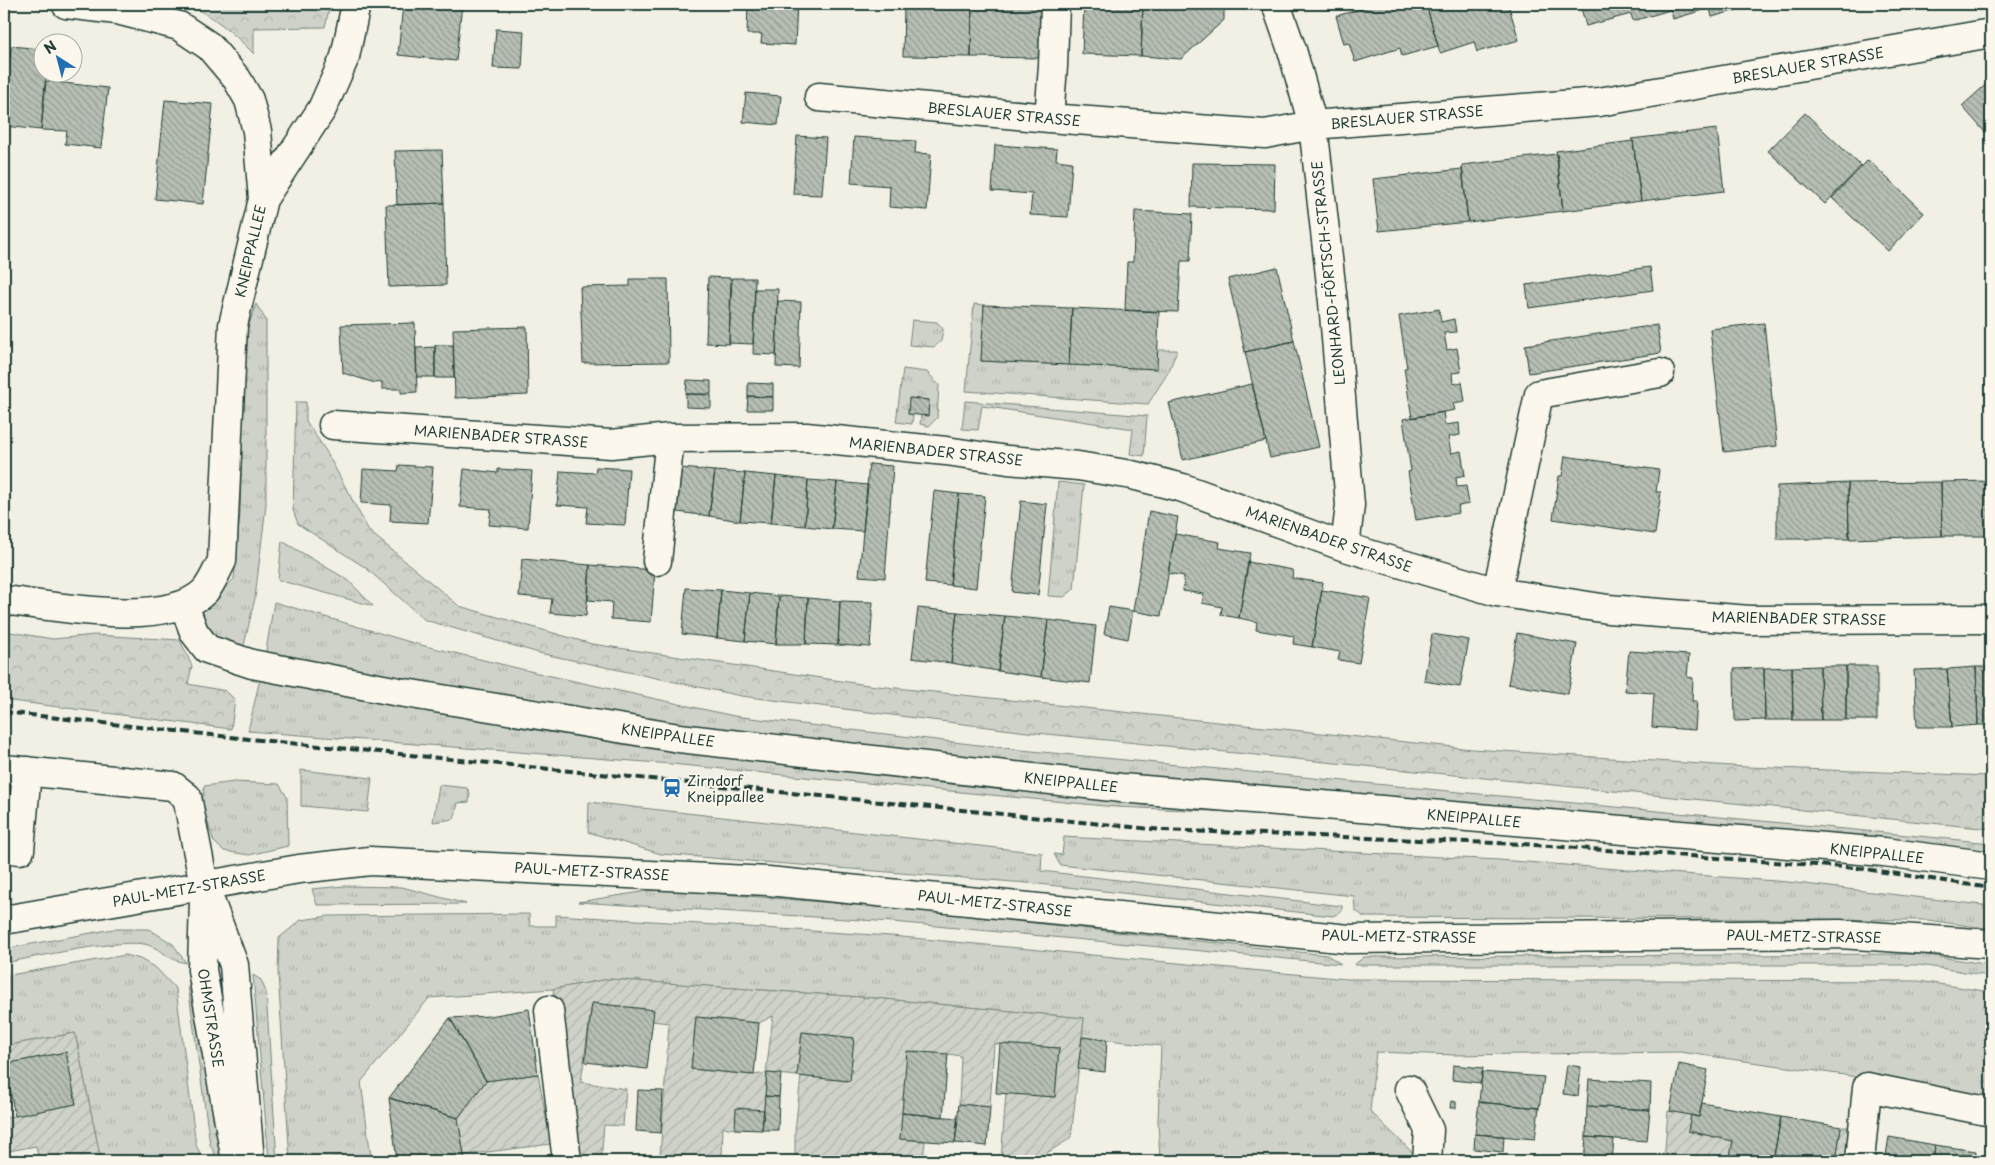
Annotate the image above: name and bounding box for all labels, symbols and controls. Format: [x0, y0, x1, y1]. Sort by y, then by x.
north arrow [32, 32, 82, 82]
text: N [39, 35, 61, 59]
street label: BRESLAUER STRASSE [1730, 41, 1886, 89]
street label: BRESLAUER STRASSE [926, 97, 1082, 131]
street label: BRESLAUER STRASSE [1329, 100, 1485, 134]
street label: LEONHARD-FÖRTSCH-STRASSE [1306, 160, 1350, 386]
street label: KNEIPPALLEE [229, 203, 271, 299]
street label: MARIENBADER STRASSE [413, 419, 589, 453]
street label: MARIENBADER STRASSE [848, 431, 1024, 471]
street label: MARIENBADER STRASSE [1243, 501, 1415, 577]
street label: MARIENBADER STRASSE [1711, 606, 1887, 630]
street label: KNEIPPALLEE [620, 718, 716, 752]
street label: KNEIPPALLEE [1023, 767, 1119, 797]
place label: Zirndorf Kneippallee [687, 770, 765, 807]
station icon: Zirndorf Kneippallee [661, 777, 683, 799]
street label: KNEIPPALLEE [1426, 803, 1522, 833]
street label: KNEIPPALLEE [1829, 838, 1925, 868]
street label: PAUL-METZ-STRASSE [514, 856, 670, 886]
street label: PAUL-METZ-STRASSE [111, 864, 267, 912]
street label: PAUL-METZ-STRASSE [917, 884, 1073, 922]
street label: PAUL-METZ-STRASSE [1321, 924, 1477, 948]
street label: PAUL-METZ-STRASSE [1726, 924, 1882, 948]
street label: OHMSTRASSE [193, 967, 229, 1069]

